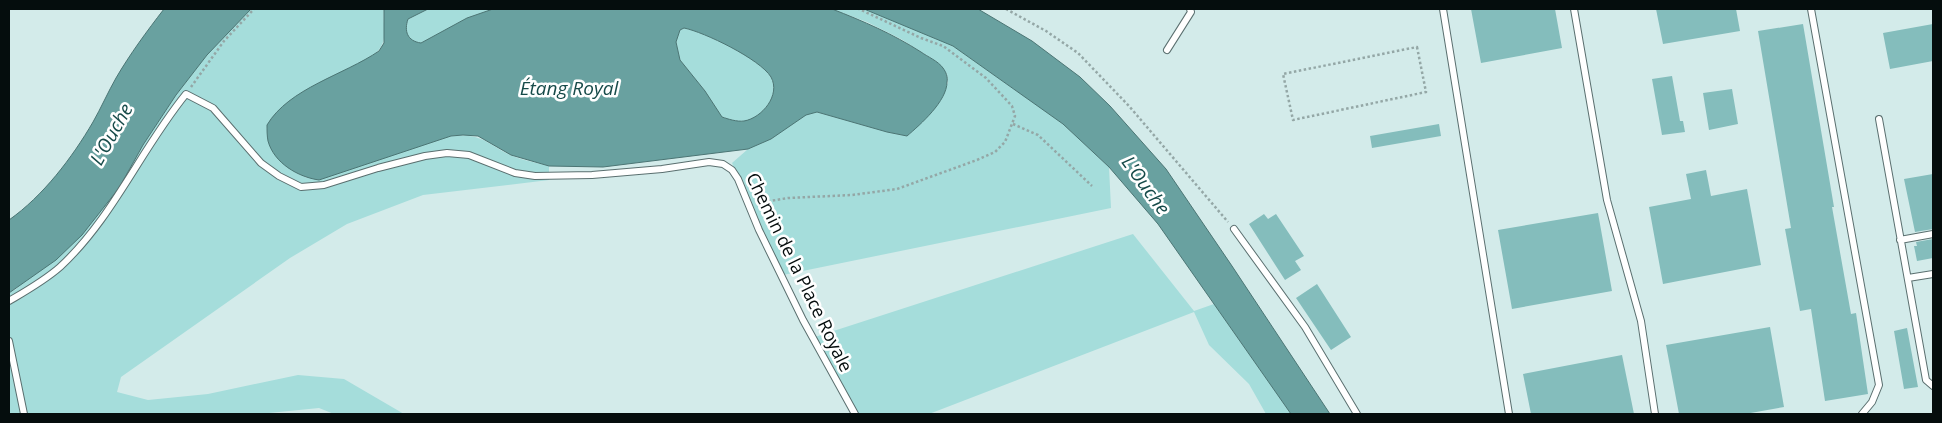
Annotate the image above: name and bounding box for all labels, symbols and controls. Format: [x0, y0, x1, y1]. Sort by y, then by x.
water label: Étang Royal [520, 75, 619, 101]
water label: L'Ouche [83, 98, 139, 170]
water label: L'Ouche [1116, 150, 1176, 220]
street label: Chemin de la Place Royale [741, 168, 859, 376]

